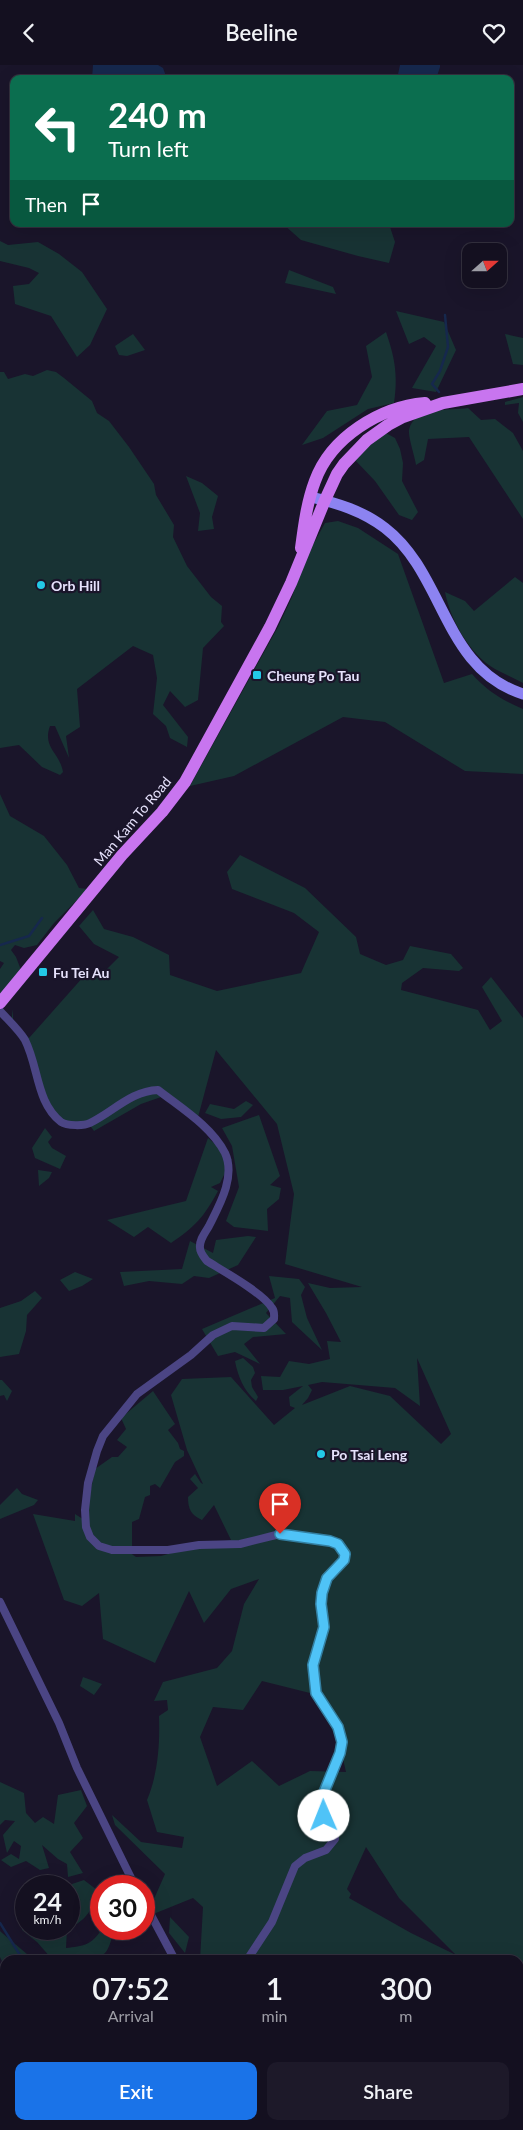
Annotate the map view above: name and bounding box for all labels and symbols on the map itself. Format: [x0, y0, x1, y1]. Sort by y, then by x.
north arrow [462, 243, 508, 287]
place label: Orb Hill [51, 577, 100, 594]
marker: Orb Hill [35, 579, 47, 591]
place label: Cheung Po Tau [267, 667, 360, 684]
marker: Cheung Po Tau [251, 669, 263, 681]
street label: Man Kam To Road [90, 773, 174, 869]
place label: Fu Tei Au [53, 964, 110, 981]
marker: Fu Tei Au [37, 966, 49, 978]
place label: Po Tsai Leng [331, 1446, 408, 1463]
marker: Po Tsai Leng [315, 1448, 327, 1460]
pin [259, 1483, 301, 1534]
position arrow [297, 1789, 349, 1841]
speed limit sign: 30 [90, 1875, 155, 1940]

